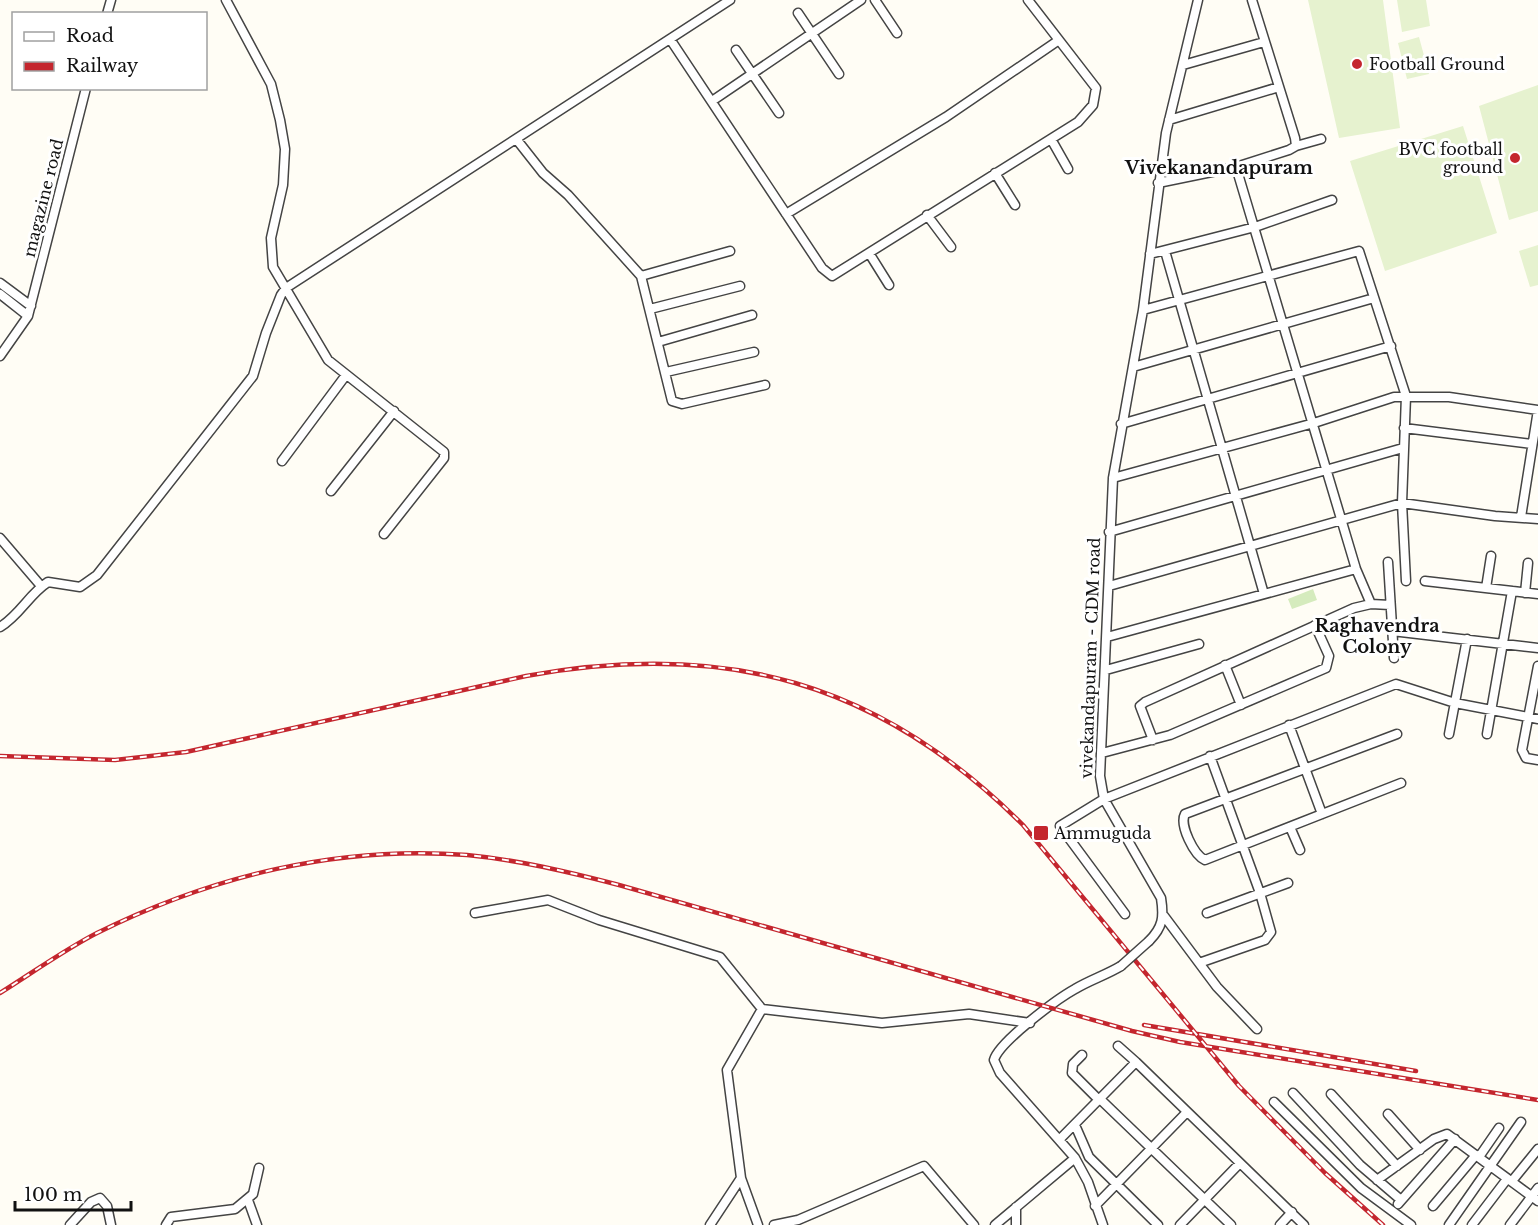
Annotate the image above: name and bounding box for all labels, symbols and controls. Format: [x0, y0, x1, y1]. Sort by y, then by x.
legend [12, 12, 207, 90]
text: Road [66, 25, 114, 47]
place label: Football Ground [1369, 54, 1505, 74]
text: Railway [66, 55, 139, 77]
marker: Football Ground [1350, 57, 1364, 71]
street label: magazine road [19, 137, 67, 259]
place label: BVC football ground [1399, 139, 1503, 177]
marker: BVC football ground [1508, 151, 1522, 165]
district label: Vivekanandapuram [1124, 157, 1313, 179]
street label: vivekandapuram - CDM road [1076, 537, 1104, 779]
district label: Raghavendra Colony [1315, 615, 1440, 658]
place label: Ammuguda [1053, 823, 1152, 843]
marker: Ammuguda [1032, 824, 1050, 842]
scale bar [15, 1174, 130, 1212]
text: 100 m [24, 1184, 82, 1206]

